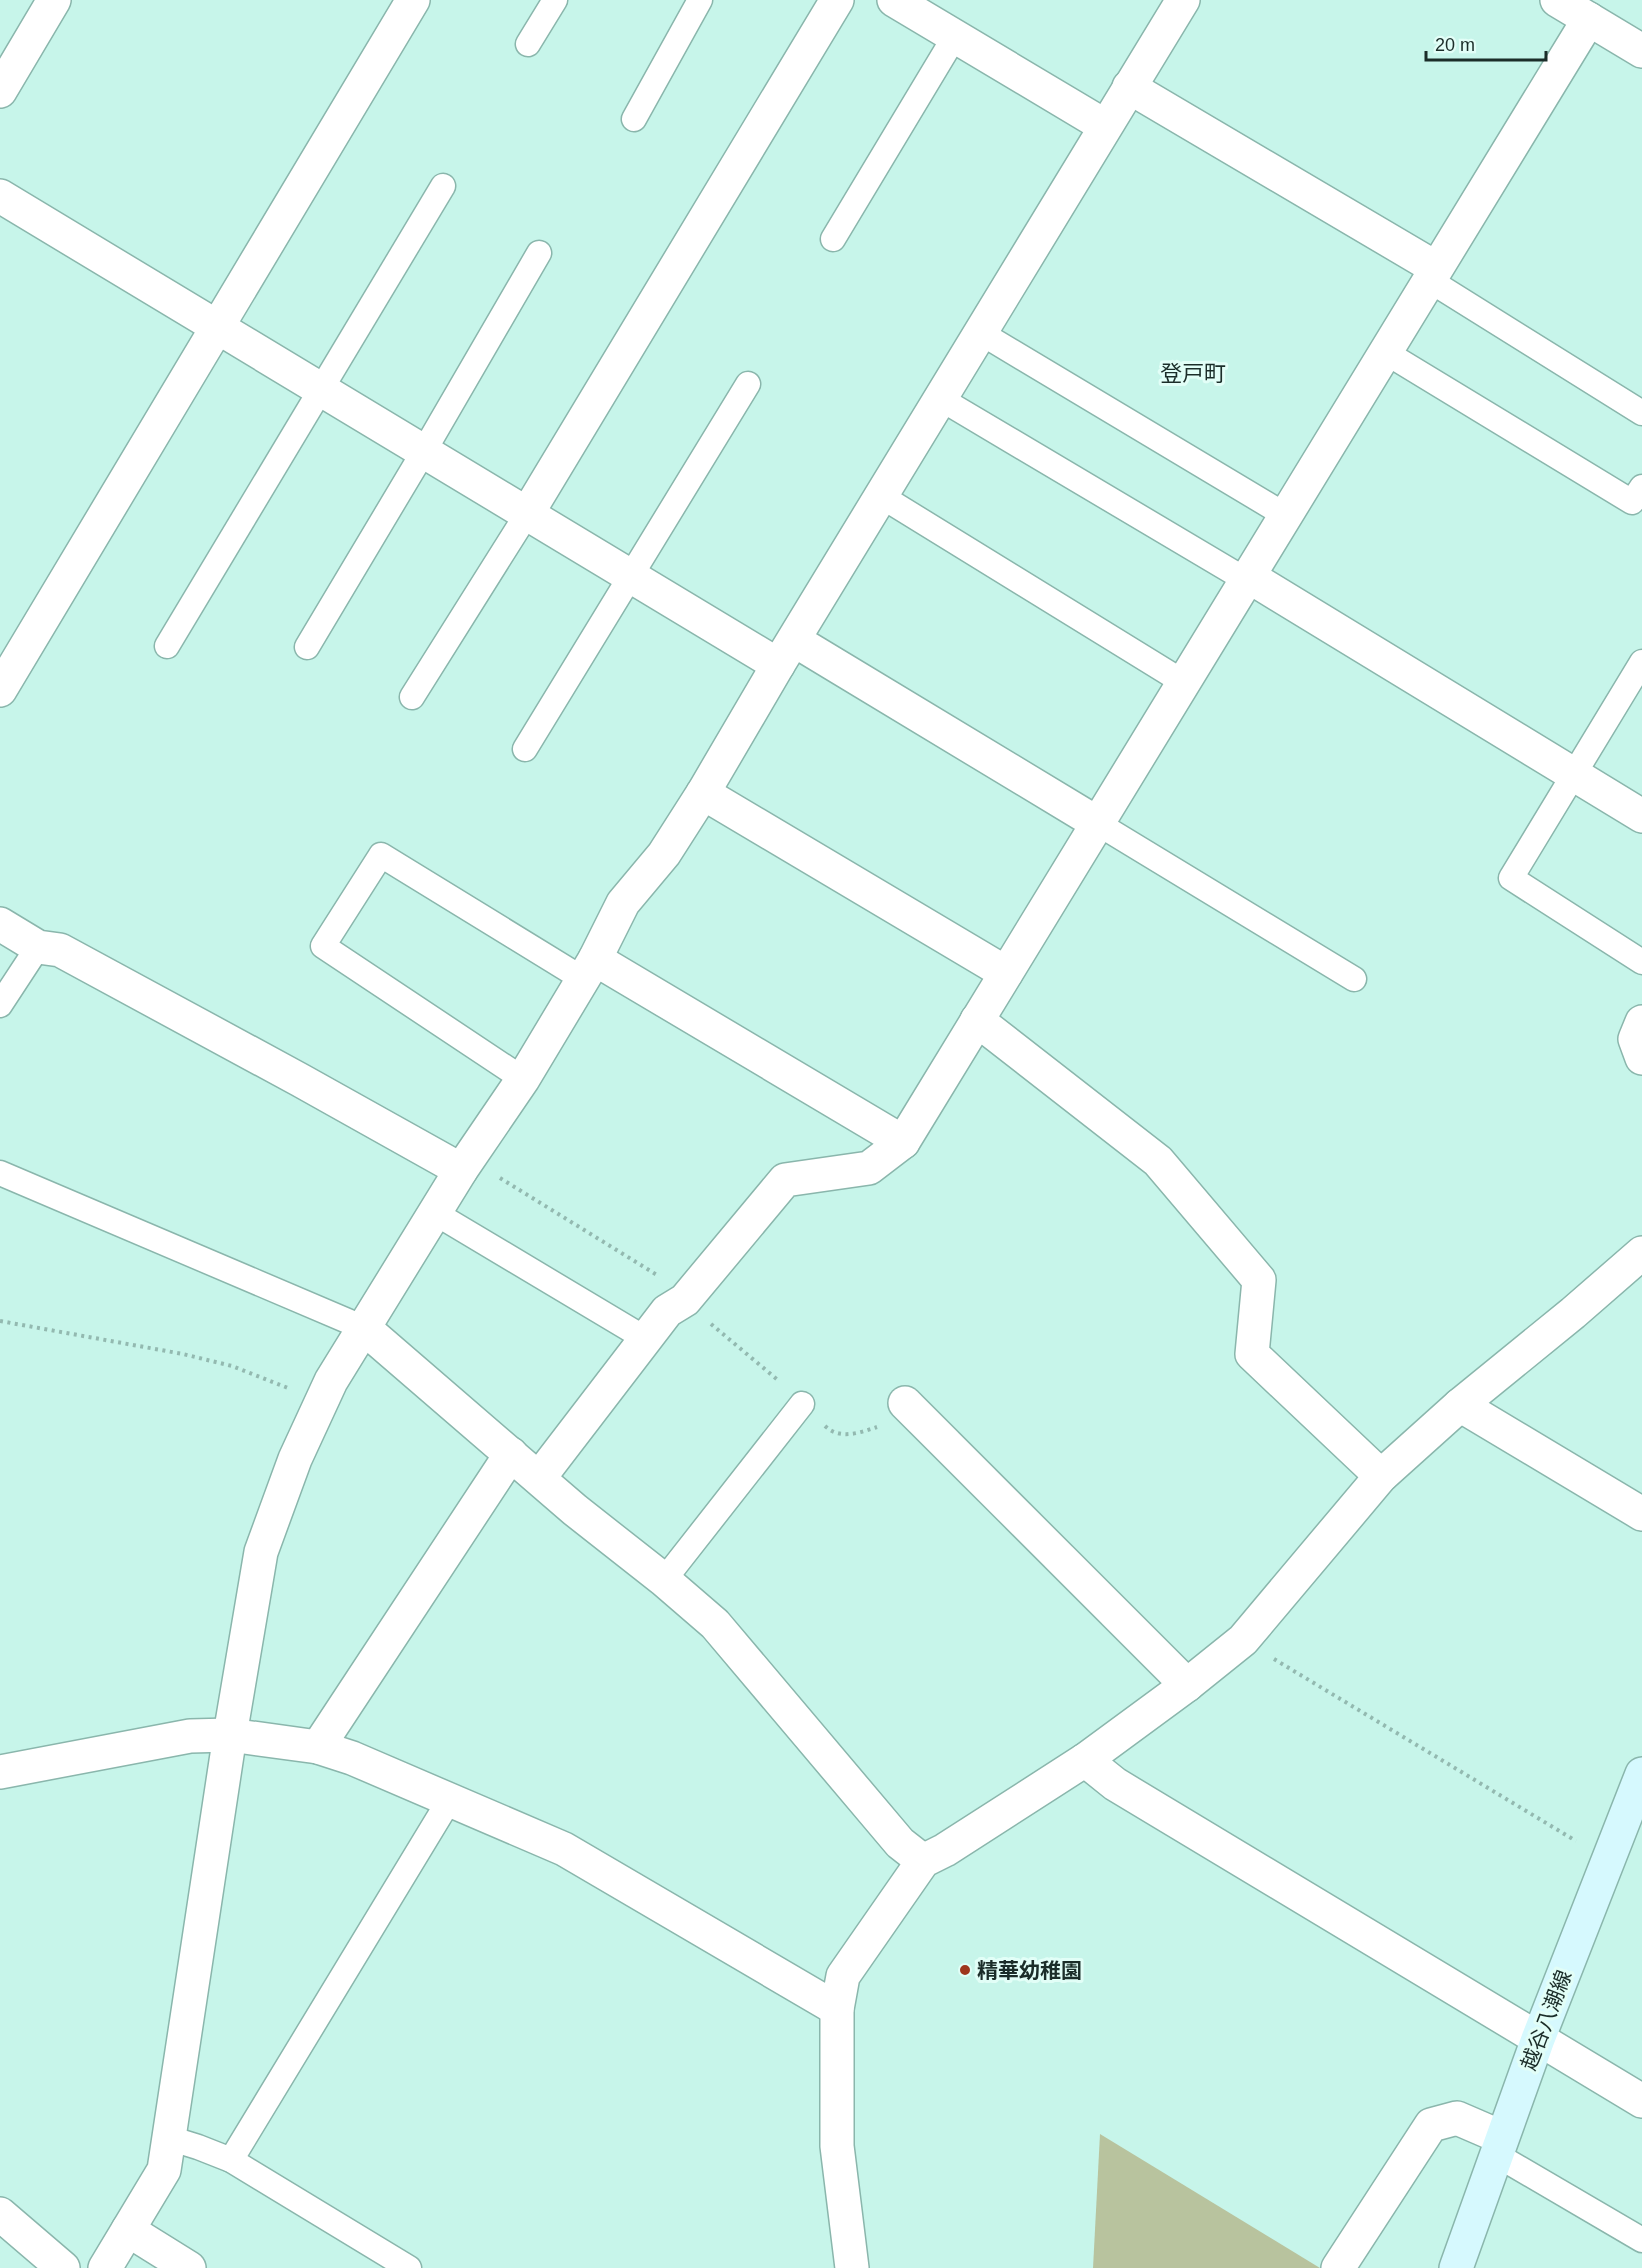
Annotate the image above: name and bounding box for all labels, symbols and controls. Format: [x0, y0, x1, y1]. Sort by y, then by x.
scale bar [1426, 24, 1546, 62]
text: 20 m [1435, 35, 1475, 55]
district label: 登戸町 [1160, 361, 1226, 386]
place label: 精華幼稚園 [977, 1959, 1082, 1982]
marker: 精華幼稚園 [958, 1963, 972, 1977]
street label: 越谷八潮線 [1516, 1967, 1576, 2073]

